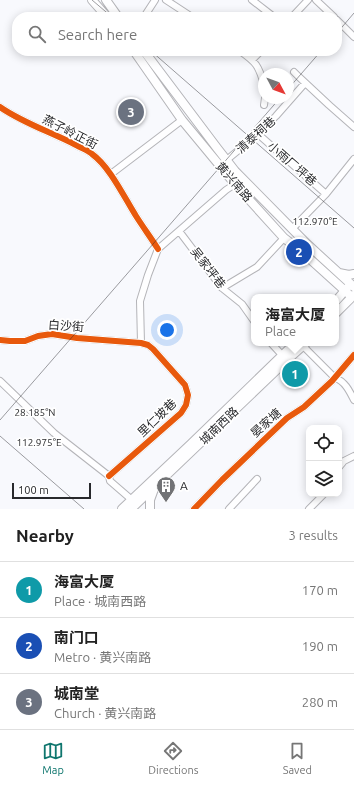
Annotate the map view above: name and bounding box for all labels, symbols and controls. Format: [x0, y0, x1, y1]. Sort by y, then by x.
search box [12, 12, 342, 56]
icon: search [26, 23, 48, 45]
text: Search here [58, 26, 137, 43]
north arrow [258, 68, 294, 104]
pin: 3 [118, 97, 144, 127]
street label: 燕子岭正街 [41, 112, 100, 151]
street label: 清泰祠巷 [233, 114, 278, 156]
street label: 小雨厂坪巷 [265, 139, 319, 188]
street label: 黄兴南路 [214, 159, 255, 204]
text: 112.970°E [292, 216, 338, 227]
pin: 2 [286, 237, 312, 267]
street label: 吴家坪巷 [188, 245, 228, 291]
popup [251, 294, 339, 346]
text: 海富大厦 [265, 306, 325, 323]
street label: 白沙街 [48, 318, 84, 333]
your location [157, 320, 177, 340]
text: Place [265, 324, 296, 338]
pin: 1 [282, 359, 308, 389]
street label: 里仁坡巷 [135, 396, 178, 439]
street label: 城南西路 [197, 404, 240, 447]
street label: 晏家塘 [248, 406, 283, 440]
text: 28.185°N [14, 407, 56, 418]
map controls [306, 425, 342, 497]
button: locate [306, 425, 342, 461]
text: 112.975°E [16, 437, 62, 448]
button: layers [306, 461, 342, 497]
building icon: A [155, 475, 177, 503]
place label: A [180, 479, 188, 492]
scale bar [12, 481, 91, 500]
text: 100 m [18, 484, 49, 496]
text: Nearby [16, 526, 74, 545]
text: 3 results [288, 528, 338, 542]
text: 海富大厦 [54, 573, 114, 590]
text: 1 [25, 583, 33, 597]
text: 170 m [302, 583, 338, 597]
text: Place · 城南西路 [54, 594, 146, 608]
text: 南门口 [54, 629, 99, 646]
text: 2 [25, 639, 33, 653]
text: 190 m [302, 639, 338, 653]
text: Metro · 黄兴南路 [54, 650, 151, 664]
text: 城南堂 [54, 685, 99, 702]
text: 3 [25, 695, 33, 709]
text: 280 m [302, 695, 338, 709]
text: Church · 黄兴南路 [54, 706, 156, 720]
tab: Map [42, 740, 64, 776]
tab: Directions [148, 740, 198, 776]
tab: Saved [283, 740, 312, 776]

